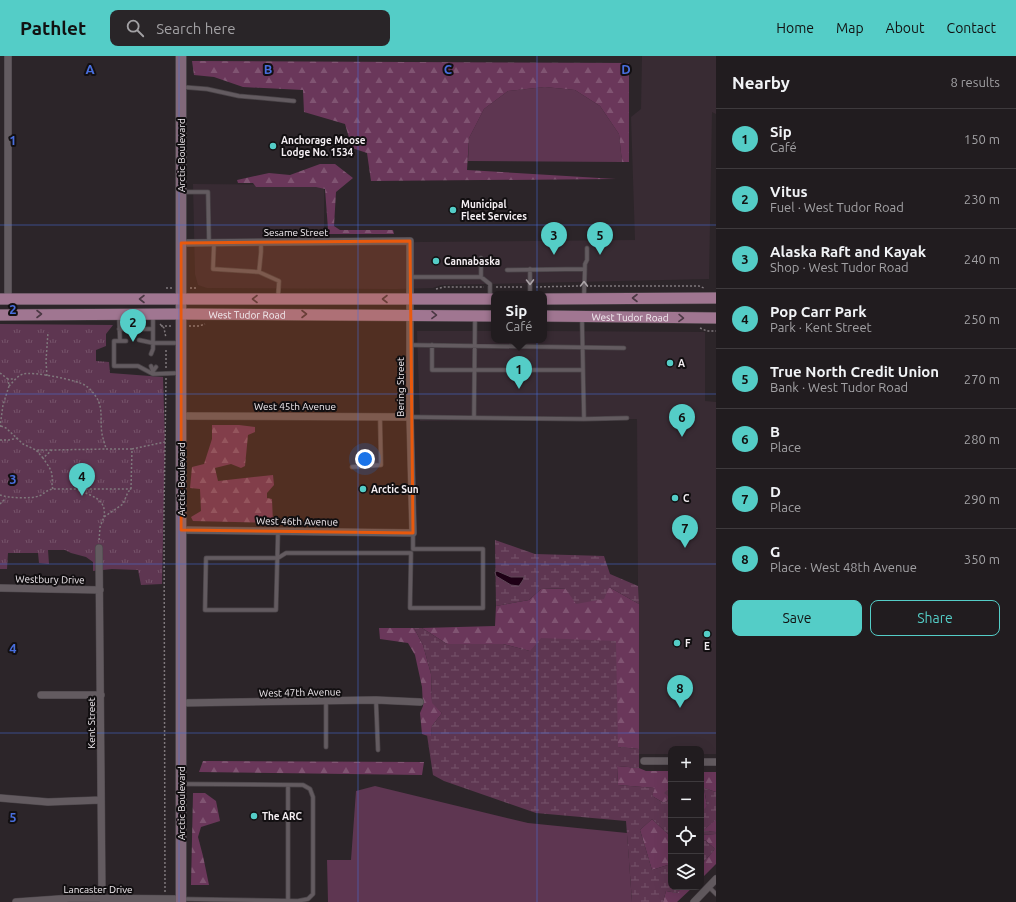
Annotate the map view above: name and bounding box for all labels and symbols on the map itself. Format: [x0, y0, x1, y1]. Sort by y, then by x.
text: A [85, 62, 95, 76]
text: B [264, 62, 273, 76]
text: C [444, 62, 453, 76]
text: D [621, 62, 631, 76]
street label: Arctic Boulevard [176, 118, 187, 192]
text: 1 [9, 133, 17, 147]
place label: Anchorage Moose Lodge No. 1534 [281, 135, 366, 158]
marker: Anchorage Moose Lodge No. 1534 [268, 141, 278, 151]
place label: Municipal Fleet Services [461, 199, 527, 222]
marker: Municipal Fleet Services [448, 205, 458, 215]
pin: 3 [541, 222, 567, 255]
pin: 5 [587, 222, 613, 255]
street label: Sesame Street [264, 227, 328, 238]
marker: Cannabaska [431, 256, 441, 266]
place label: Cannabaska [444, 256, 500, 267]
one-way arrow [526, 279, 534, 285]
one-way arrow [580, 281, 588, 287]
one-way arrow [632, 294, 638, 302]
one-way arrow [139, 295, 145, 303]
one-way arrow [252, 295, 258, 303]
one-way arrow [382, 295, 388, 303]
text: 2 [9, 302, 17, 316]
pin: 2 [120, 309, 146, 342]
street label: West Tudor Road [208, 309, 286, 321]
one-way arrow [36, 310, 42, 318]
one-way arrow [301, 310, 307, 318]
one-way arrow [431, 311, 437, 319]
street label: West Tudor Road [591, 312, 669, 323]
one-way arrow [678, 314, 684, 322]
pin: 1 [506, 356, 532, 389]
street label: Bering Street [395, 357, 406, 417]
marker: A [665, 358, 675, 368]
place label: A [678, 358, 685, 369]
street label: West 45th Avenue [254, 401, 336, 412]
pin: 6 [669, 404, 695, 437]
street label: Arctic Boulevard [176, 442, 187, 516]
your location [355, 449, 375, 469]
pin: 4 [69, 463, 95, 496]
text: 3 [9, 472, 17, 486]
marker: Arctic Sun [358, 484, 368, 494]
place label: Arctic Sun [371, 484, 419, 495]
marker: C [670, 493, 680, 503]
place label: C [683, 493, 690, 504]
street label: West 46th Avenue [256, 515, 338, 528]
pin: 7 [672, 515, 698, 548]
street label: Westbury Drive [15, 573, 85, 586]
marker: E [702, 629, 712, 639]
marker: F [672, 638, 682, 648]
place label: F [685, 638, 691, 649]
text: 4 [9, 641, 17, 655]
place label: E [704, 641, 710, 652]
pin: 8 [667, 675, 693, 708]
street label: West 47th Avenue [259, 686, 341, 699]
street label: Kent Street [86, 697, 97, 749]
street label: Arctic Boulevard [176, 766, 187, 840]
text: 5 [9, 810, 17, 824]
marker: The ARC [249, 811, 259, 821]
place label: The ARC [262, 811, 302, 822]
street label: Lancaster Drive [63, 884, 133, 895]

